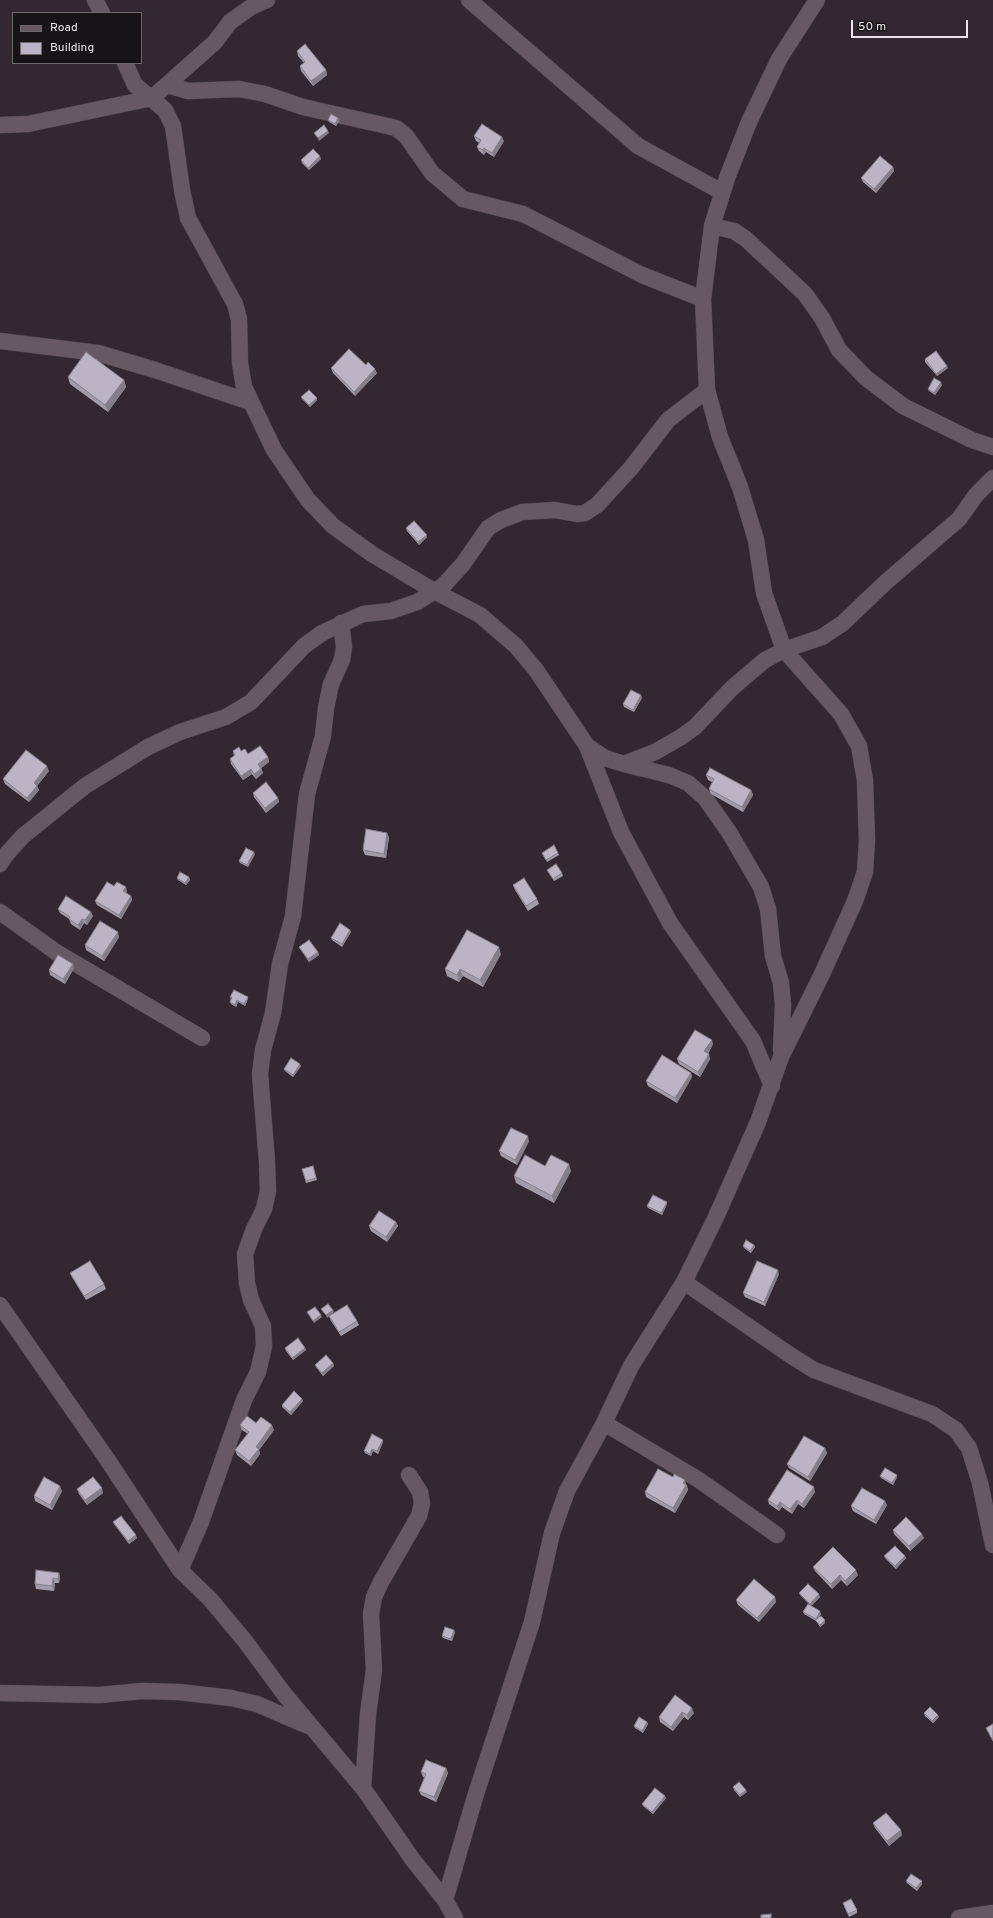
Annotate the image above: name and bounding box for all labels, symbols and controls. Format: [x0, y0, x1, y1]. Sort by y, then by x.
legend [12, 12, 142, 64]
scale bar [853, 12, 970, 38]
text: 50 m [858, 19, 886, 35]
text: Road [50, 20, 78, 36]
text: Building [50, 40, 94, 56]

